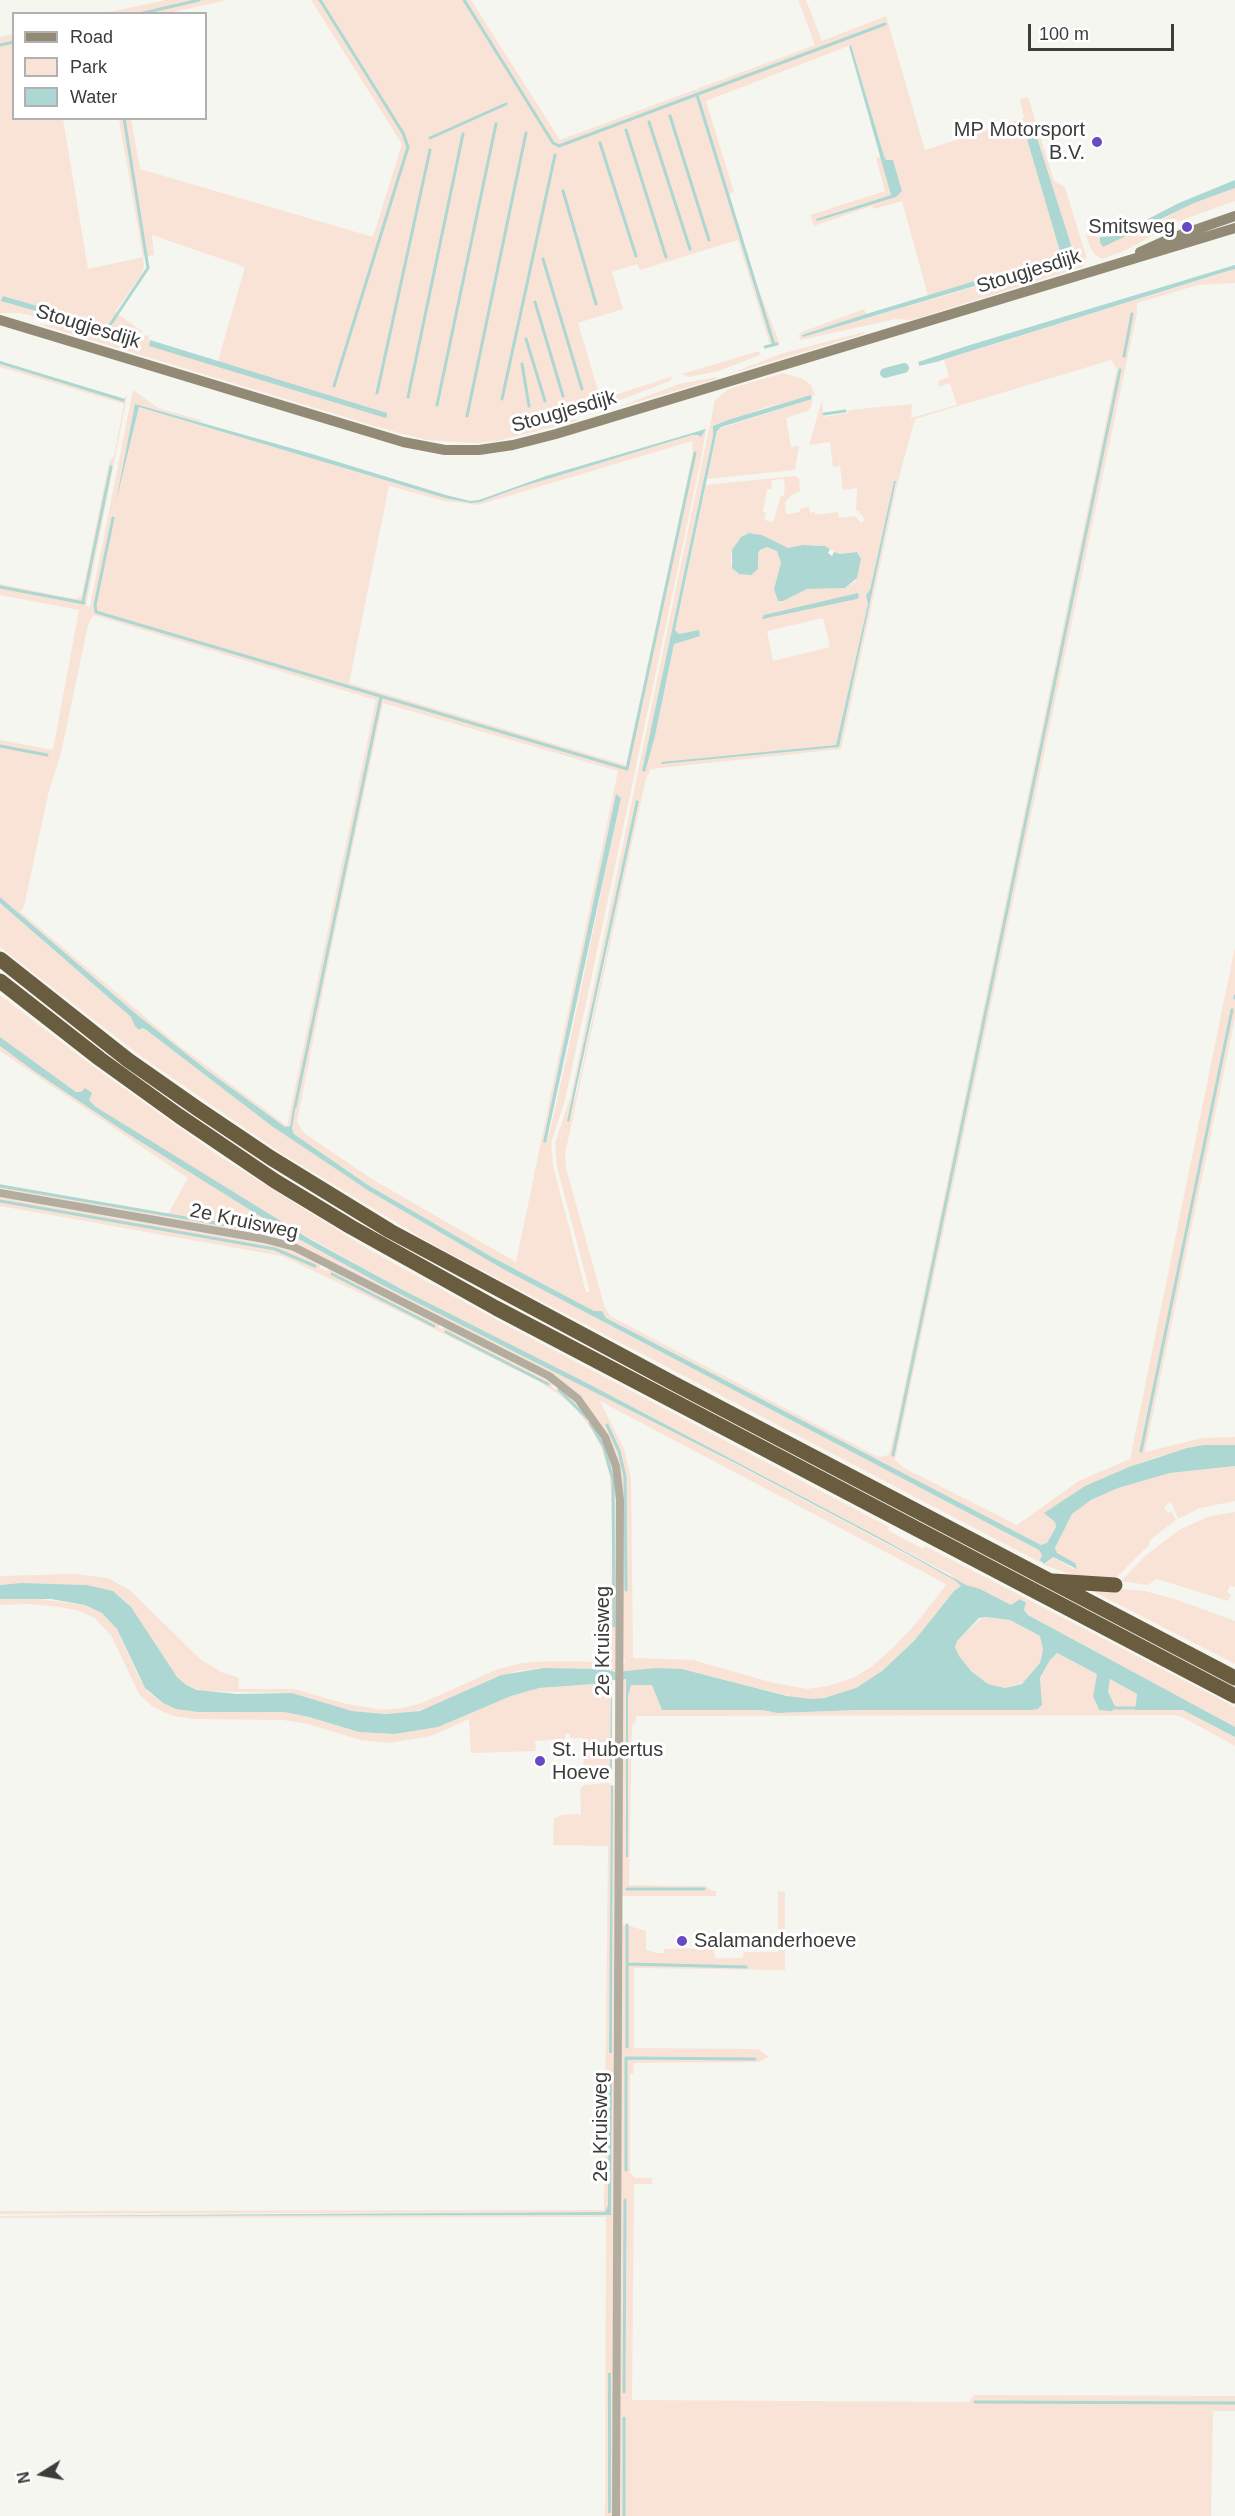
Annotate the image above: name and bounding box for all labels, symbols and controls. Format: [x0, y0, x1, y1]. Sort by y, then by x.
legend [12, 12, 207, 120]
scale bar [1031, 12, 1176, 50]
text: 100 m [1039, 24, 1089, 44]
text: Road [70, 27, 113, 47]
text: Park [70, 57, 107, 77]
text: Water [70, 87, 117, 107]
place label: MP Motorsport B.V. [954, 118, 1085, 165]
marker: MP Motorsport B.V. [1090, 135, 1104, 149]
place label: Smitsweg [1088, 215, 1175, 239]
marker: Smitsweg [1180, 220, 1194, 234]
street label: Stougjesdijk [974, 245, 1084, 299]
street label: Stougjesdijk [33, 300, 143, 354]
street label: Stougjesdijk [509, 386, 619, 438]
street label: 2e Kruisweg [188, 1199, 300, 1245]
street label: 2e Kruisweg [591, 1586, 615, 1696]
place label: St. Hubertus Hoeve [552, 1738, 663, 1785]
marker: St. Hubertus Hoeve [533, 1754, 547, 1768]
place label: Salamanderhoeve [694, 1929, 856, 1953]
marker: Salamanderhoeve [675, 1934, 689, 1948]
street label: 2e Kruisweg [589, 2072, 613, 2182]
north arrow [12, 2444, 72, 2504]
text: N [14, 2470, 33, 2485]

